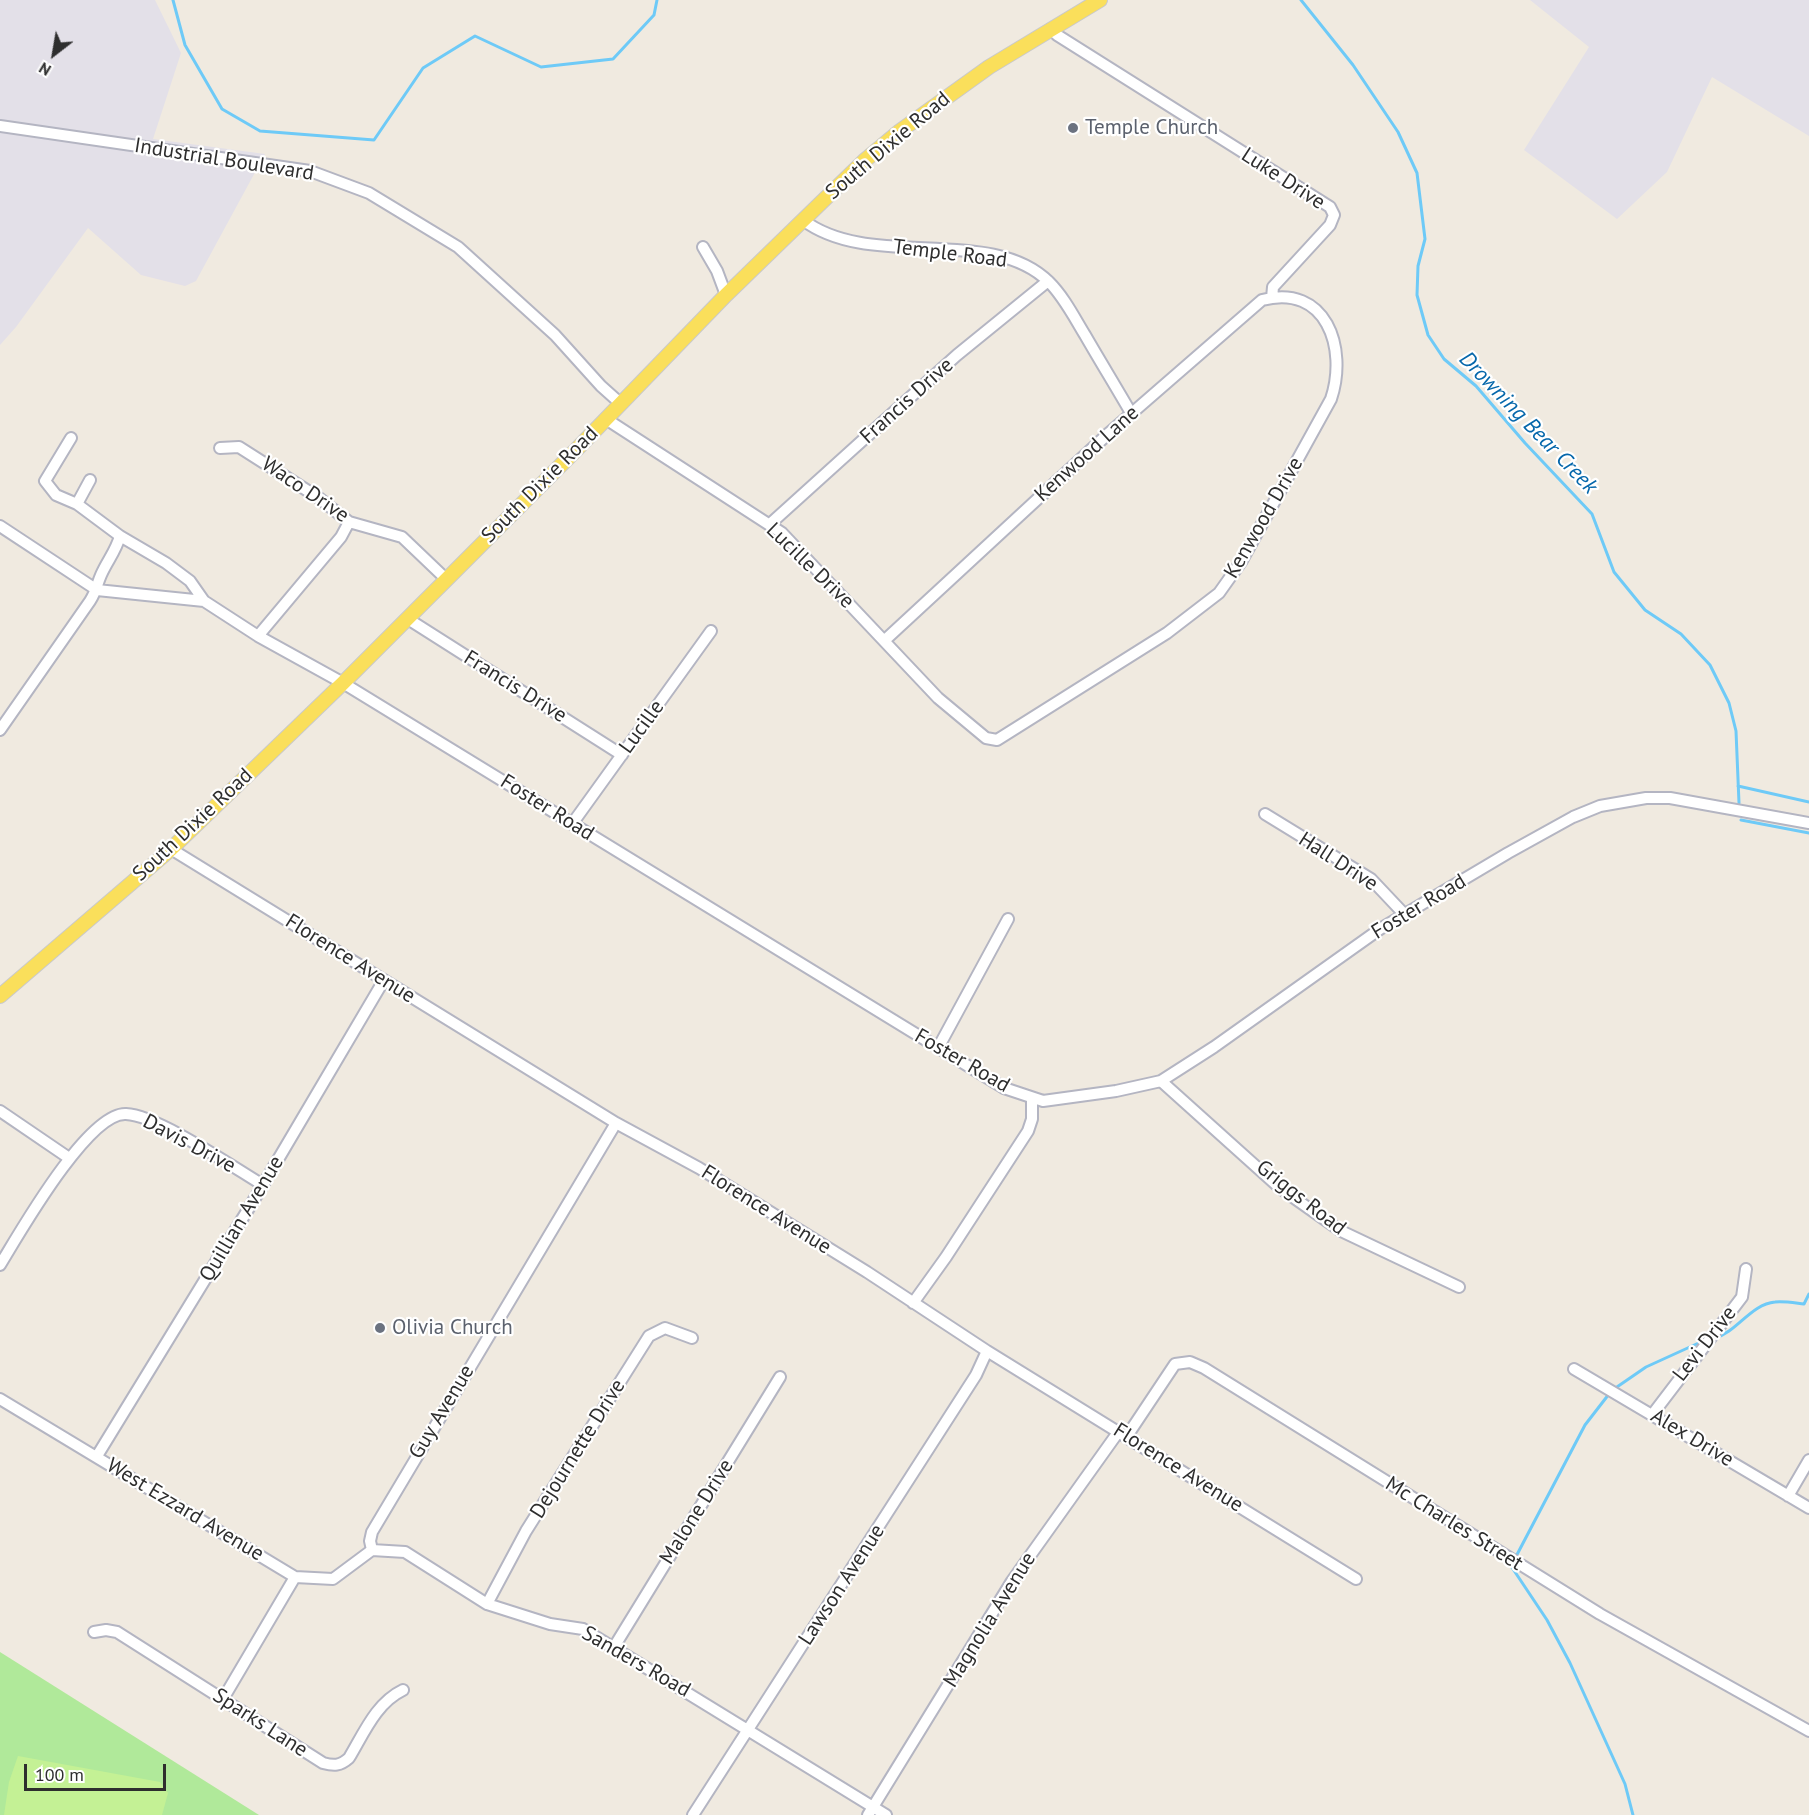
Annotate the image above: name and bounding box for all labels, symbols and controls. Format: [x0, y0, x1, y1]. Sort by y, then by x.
north arrow [24, 24, 84, 84]
text: N [35, 58, 54, 81]
street label: South Dixie Road [821, 87, 955, 205]
place label: Temple Church [1085, 115, 1218, 141]
marker: Temple Church [1066, 121, 1080, 135]
street label: Industrial Boulevard [133, 133, 315, 187]
street label: Luke Drive [1236, 143, 1330, 215]
street label: Temple Road [891, 234, 1009, 274]
water label: Drowning Bear Creek [1453, 346, 1603, 500]
street label: Francis Drive [855, 353, 959, 449]
street label: Kenwood Lane [1030, 401, 1144, 507]
street label: South Dixie Road [476, 421, 604, 549]
street label: Waco Drive [257, 452, 353, 528]
street label: Kenwood Drive [1219, 453, 1309, 583]
street label: Lucille Drive [761, 518, 859, 614]
street label: Francis Drive [459, 645, 571, 729]
street label: Lucille [614, 695, 670, 759]
street label: South Dixie Road [128, 763, 258, 887]
street label: Foster Road [495, 769, 599, 847]
street label: Hall Drive [1294, 827, 1382, 897]
street label: Foster Road [1367, 869, 1471, 945]
street label: Florence Avenue [280, 909, 420, 1009]
street label: Foster Road [910, 1024, 1014, 1098]
street label: Davis Drive [138, 1109, 240, 1179]
street label: Quillian Avenue [195, 1152, 289, 1286]
street label: Griggs Road [1251, 1155, 1351, 1241]
street label: Florence Avenue [696, 1160, 836, 1260]
street label: Levi Drive [1668, 1301, 1742, 1387]
place label: Olivia Church [392, 1315, 513, 1341]
marker: Olivia Church [373, 1321, 387, 1335]
street label: Guy Avenue [404, 1360, 480, 1464]
street label: Dejournette Drive [525, 1375, 631, 1523]
street label: Alex Drive [1646, 1403, 1738, 1473]
street label: Florence Avenue [1108, 1418, 1248, 1518]
street label: West Ezzard Avenue [102, 1453, 268, 1567]
street label: Malone Drive [655, 1455, 739, 1569]
street label: Mc Charles Street [1380, 1472, 1528, 1576]
street label: Lawson Avenue [794, 1520, 890, 1650]
street label: Magnolia Avenue [938, 1548, 1042, 1692]
street label: Sanders Road [577, 1621, 695, 1703]
street label: Sparks Lane [208, 1683, 312, 1763]
scale bar [27, 1752, 170, 1790]
text: 100 m [35, 1763, 84, 1786]

